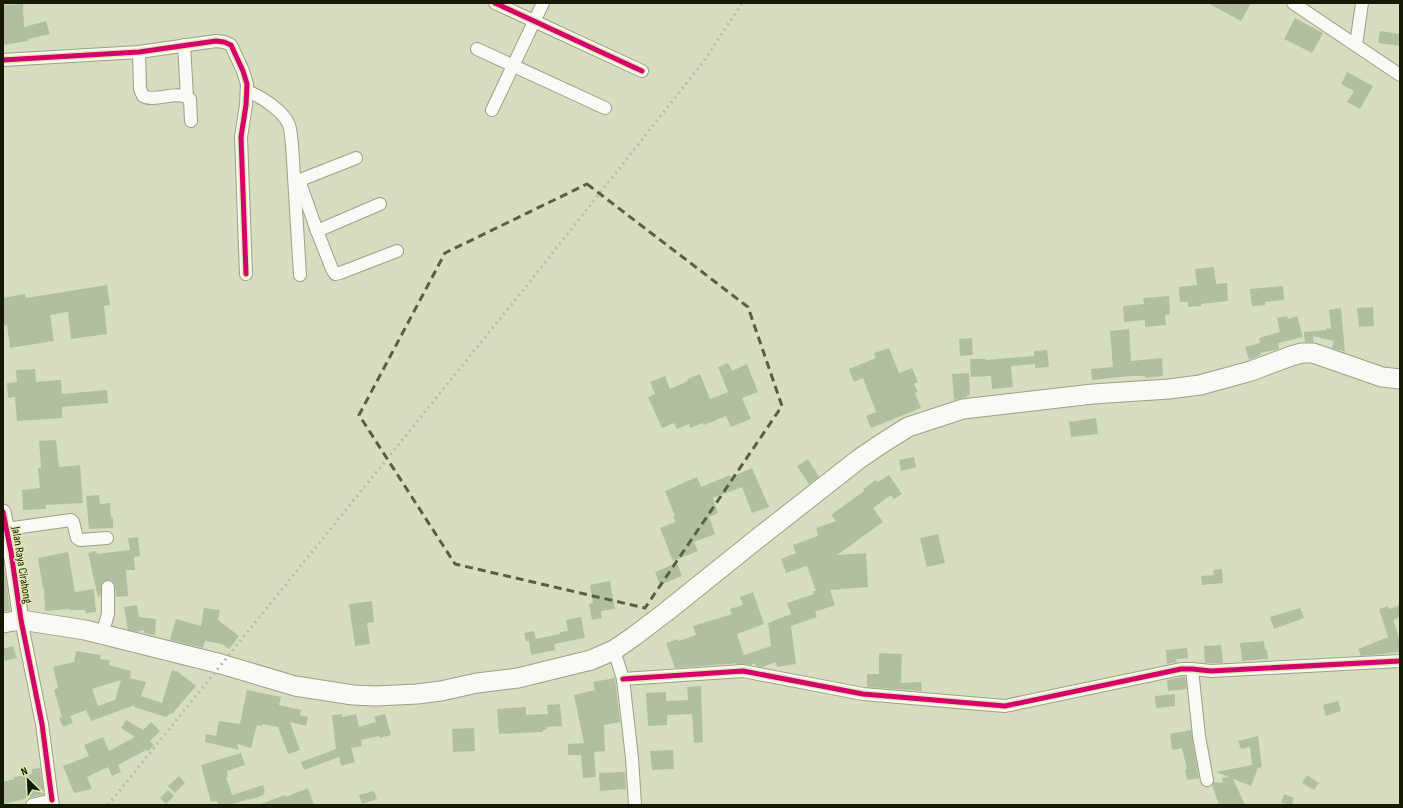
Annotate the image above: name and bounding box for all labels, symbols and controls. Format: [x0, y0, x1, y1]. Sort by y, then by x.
street label: Jalan Raya Cirahong [8, 524, 35, 605]
north arrow [8, 760, 48, 800]
text: N [19, 764, 30, 778]

